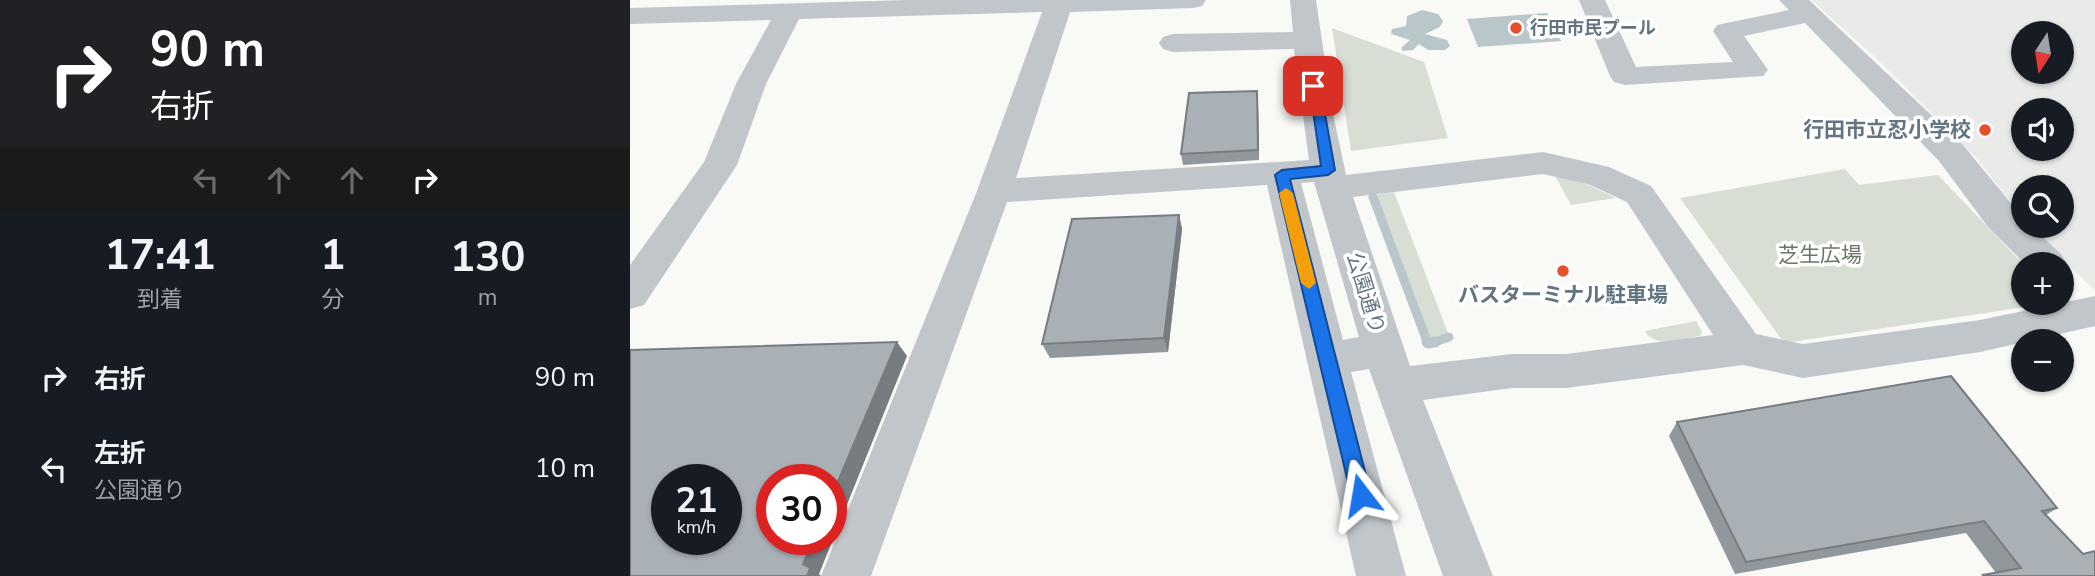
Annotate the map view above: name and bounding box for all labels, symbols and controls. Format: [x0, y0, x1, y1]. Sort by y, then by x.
text: 90 m [150, 16, 265, 83]
place label: 行田市民プール [1530, 16, 1656, 40]
marker: 行田市民プール [1508, 20, 1524, 36]
north arrow [2011, 21, 2074, 84]
map controls [2011, 21, 2074, 392]
icon: right [35, 28, 126, 119]
pin [1283, 56, 1343, 116]
icon: arrive [1294, 67, 1332, 105]
text: 右折 [150, 85, 214, 128]
button: sound [2011, 98, 2074, 161]
place label: 行田市立忍小学校 [1803, 116, 1971, 144]
marker: 行田市立忍小学校 [1977, 122, 1993, 138]
icon: left [187, 161, 225, 199]
icon: ahead [260, 161, 298, 199]
icon: ahead [333, 161, 371, 199]
icon: right [406, 161, 444, 199]
button: search [2011, 175, 2074, 238]
text: 17:41 [104, 227, 216, 284]
text: 1 [320, 227, 345, 284]
text: 130 [450, 229, 525, 286]
park label: 芝生広場 [1778, 241, 1862, 269]
street label: 公園通り [1340, 249, 1392, 337]
button: + [2011, 252, 2074, 315]
marker: バスターミナル駐車場 [1555, 263, 1571, 279]
place label: バスターミナル駐車場 [1458, 281, 1668, 309]
text: m [478, 282, 498, 313]
text: 到着 [137, 284, 183, 315]
text: 分 [321, 284, 344, 315]
button: − [2011, 329, 2074, 392]
icon: right [35, 359, 73, 397]
text: 90 m [535, 360, 595, 395]
text: 右折 [94, 362, 146, 397]
text: 左折 [94, 436, 146, 471]
icon: left [35, 450, 73, 488]
text: 10 m [535, 451, 595, 486]
position arrow [1324, 458, 1398, 532]
speed limit sign: 30 [756, 464, 847, 555]
text: 公園通り [94, 475, 186, 506]
text: 21 [675, 477, 718, 524]
text: km/h [677, 515, 716, 539]

